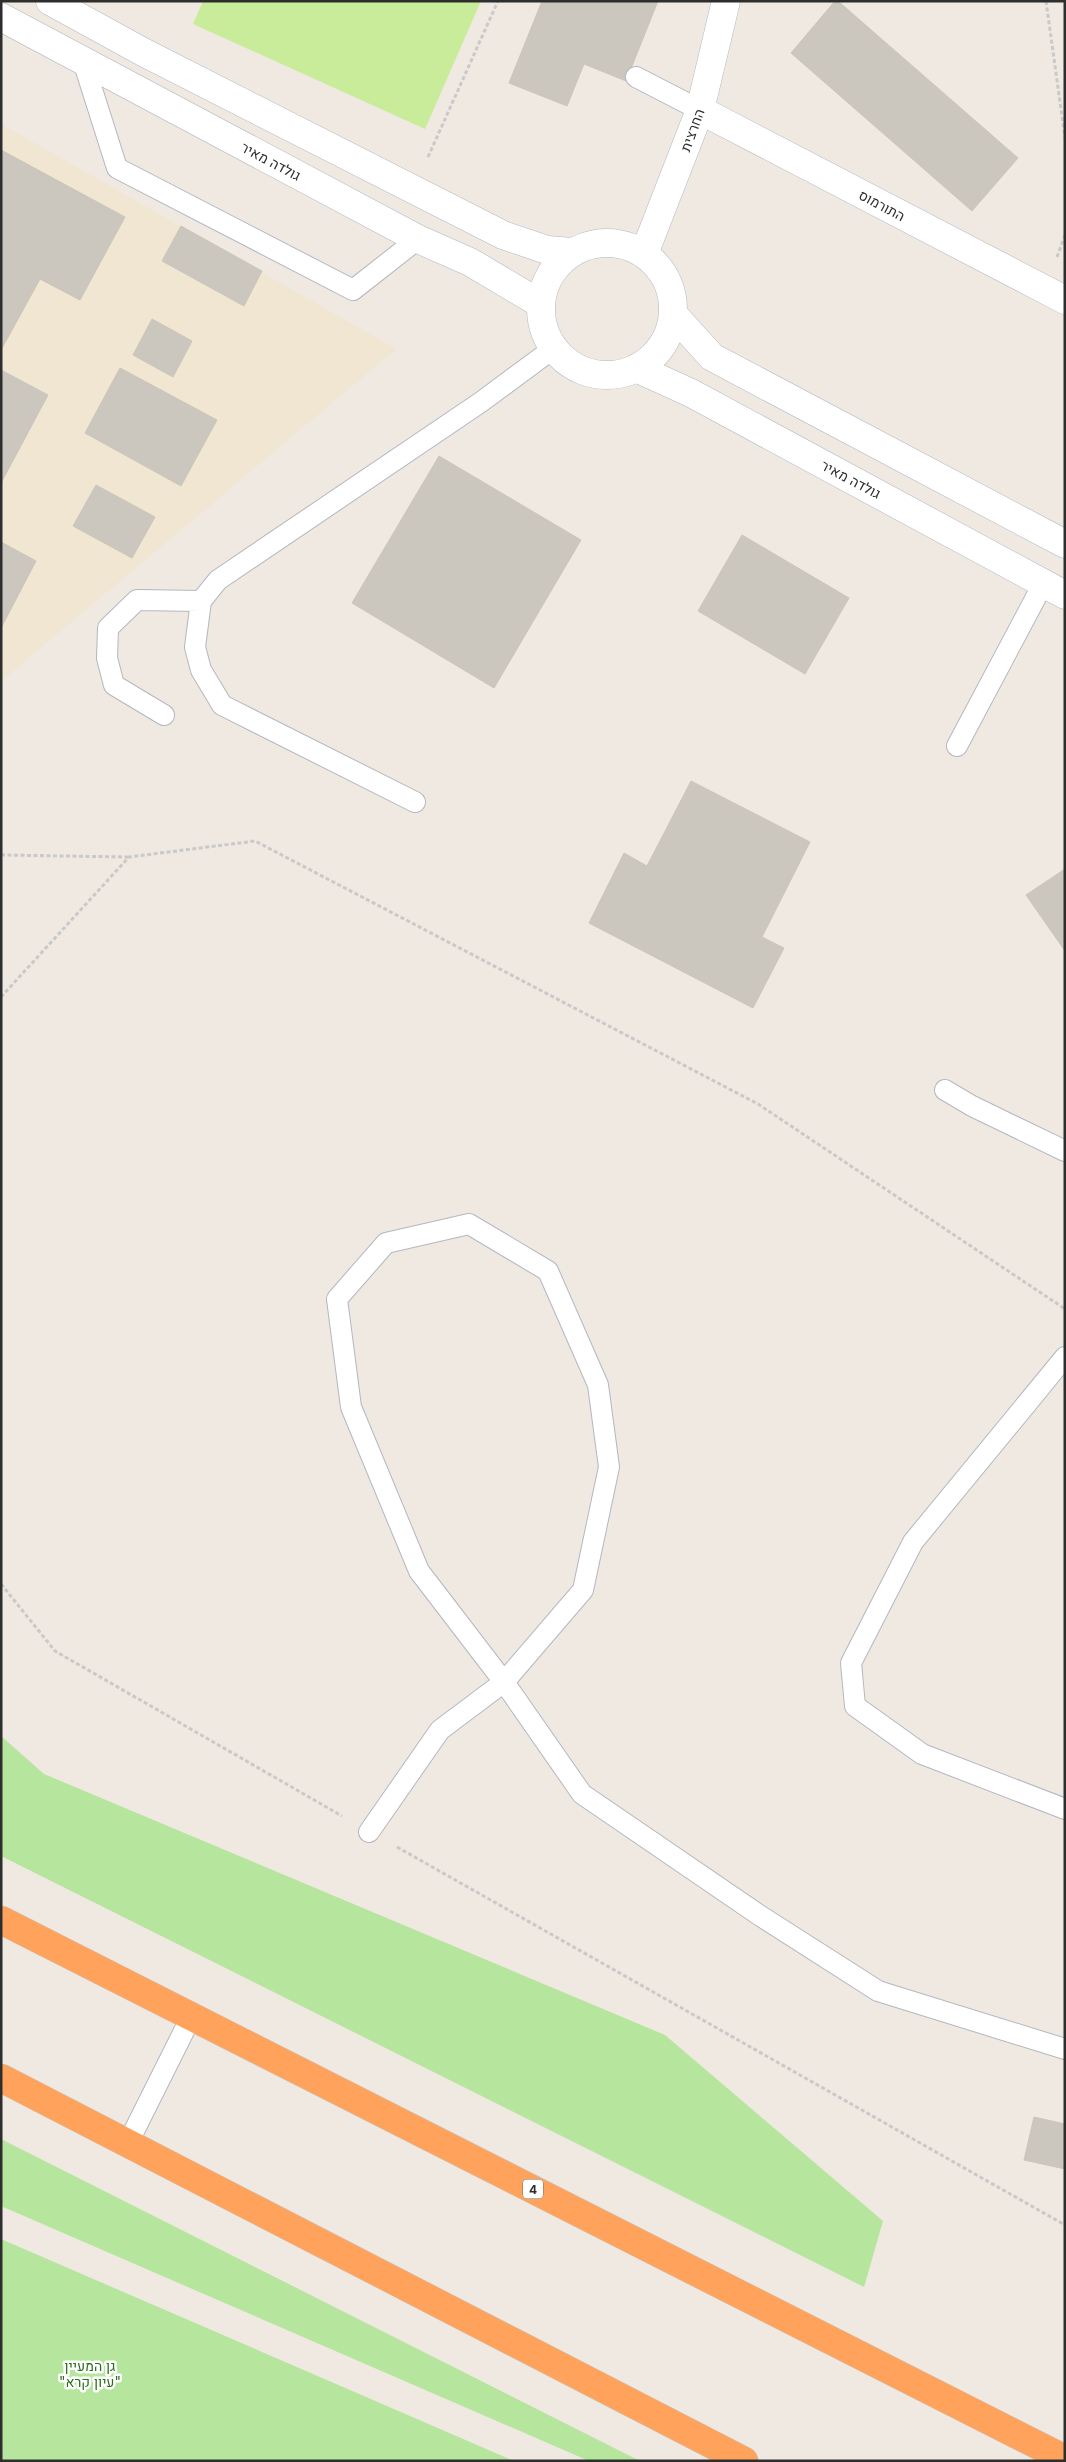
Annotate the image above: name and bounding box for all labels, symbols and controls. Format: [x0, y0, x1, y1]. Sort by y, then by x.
street label: החרצית [676, 106, 708, 154]
street label: גולדה מאיר [238, 138, 304, 184]
street label: התורמוס [856, 186, 908, 224]
street label: גולדה מאיר [818, 456, 884, 502]
road number: 4 [523, 2180, 543, 2198]
park label: גן המעיין "עיון קרא" [59, 2357, 121, 2390]

